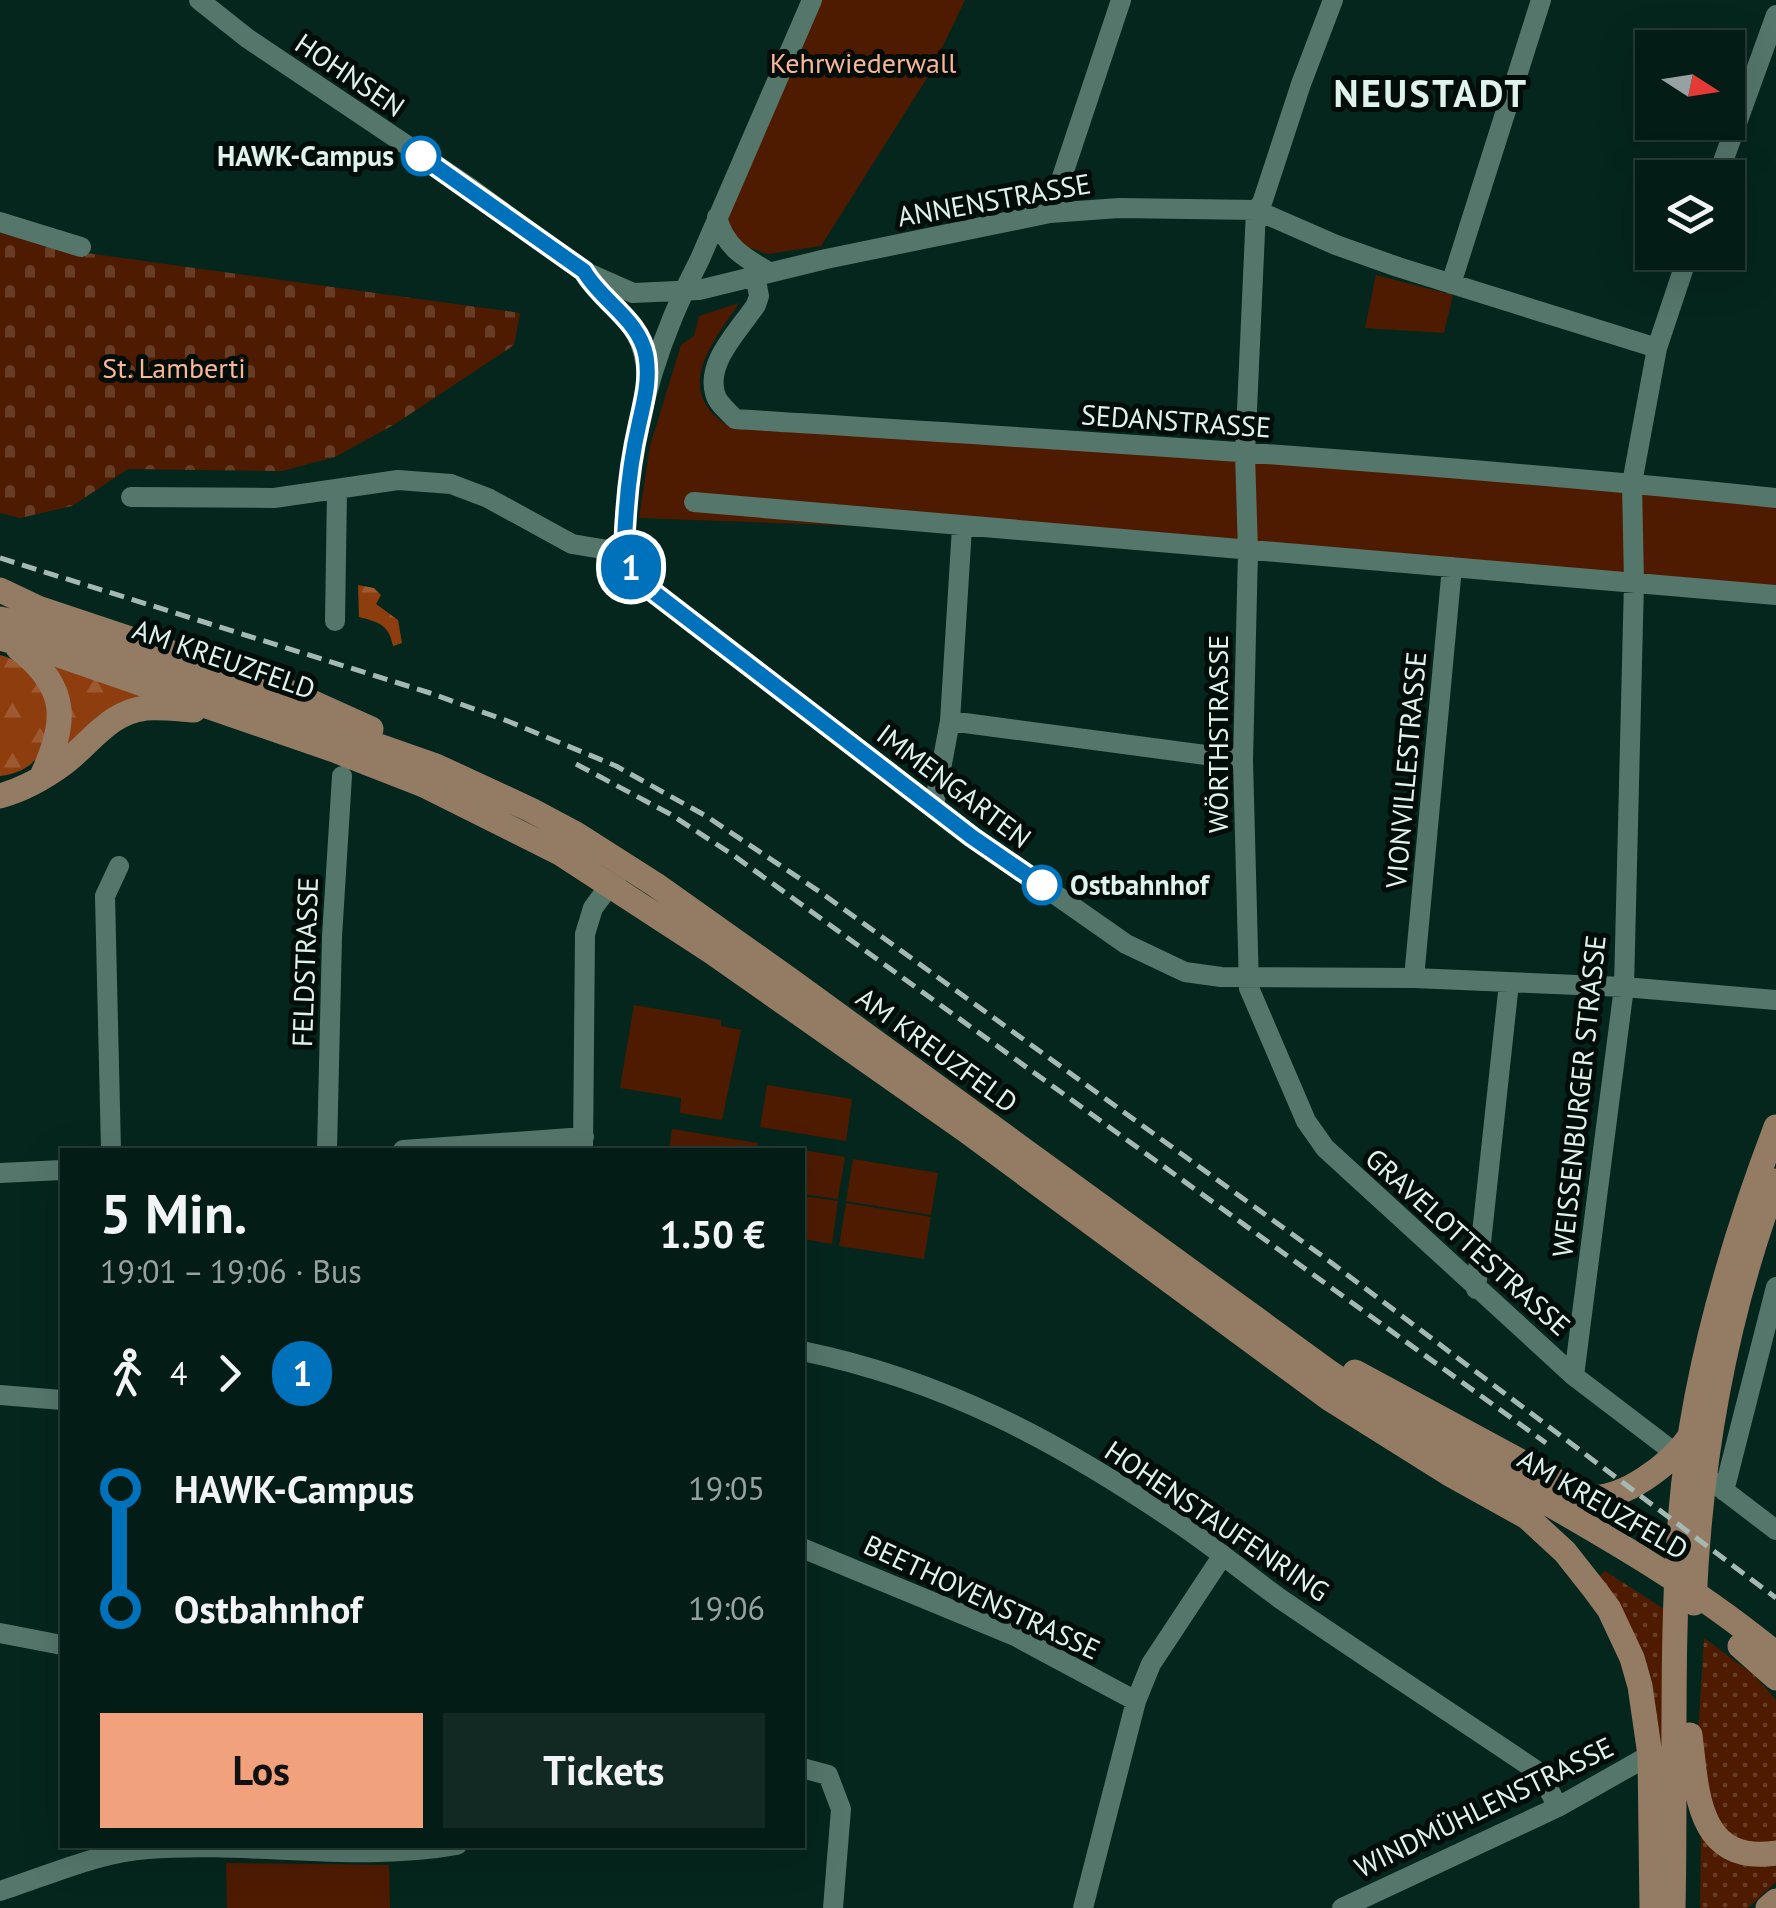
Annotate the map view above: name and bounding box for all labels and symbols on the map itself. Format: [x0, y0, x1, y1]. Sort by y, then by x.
street label: HOHNSEN [288, 24, 412, 125]
north arrow [1635, 30, 1745, 140]
park label: Kehrwiederwall [770, 44, 956, 81]
district label: NEUSTADT [1333, 68, 1529, 117]
place label: HAWK-Campus [217, 137, 394, 174]
marker: HAWK-Campus [402, 137, 440, 175]
street label: ANNENSTRASSE [894, 164, 1093, 235]
park label: St. Lamberti [102, 349, 246, 386]
street label: SEDANSTRASSE [1080, 395, 1272, 446]
line badge: 1 [598, 534, 664, 600]
street label: AM KREUZFELD [128, 610, 320, 707]
street label: WÖRTHSTRASSE [1199, 635, 1236, 833]
street label: VIONVILLESTRASSE [1377, 650, 1434, 891]
street label: IMMENGARTEN [870, 715, 1039, 856]
marker: Ostbahnhof [1023, 866, 1061, 904]
place label: Ostbahnhof [1070, 866, 1211, 903]
street label: FELDSTRASSE [283, 877, 326, 1047]
street label: WEISSENBURGER STRASSE [1543, 933, 1614, 1259]
street label: AM KREUZFELD [849, 979, 1025, 1121]
street label: GRAVELOTTESTRASSE [1358, 1140, 1579, 1344]
street label: HOHENSTAUFENRING [1098, 1432, 1337, 1609]
street label: AM KREUZFELD [1511, 1440, 1695, 1567]
street label: BEETHOVENSTRASSE [858, 1526, 1106, 1667]
street label: WINDMÜHLENSTRASSE [1348, 1728, 1619, 1885]

